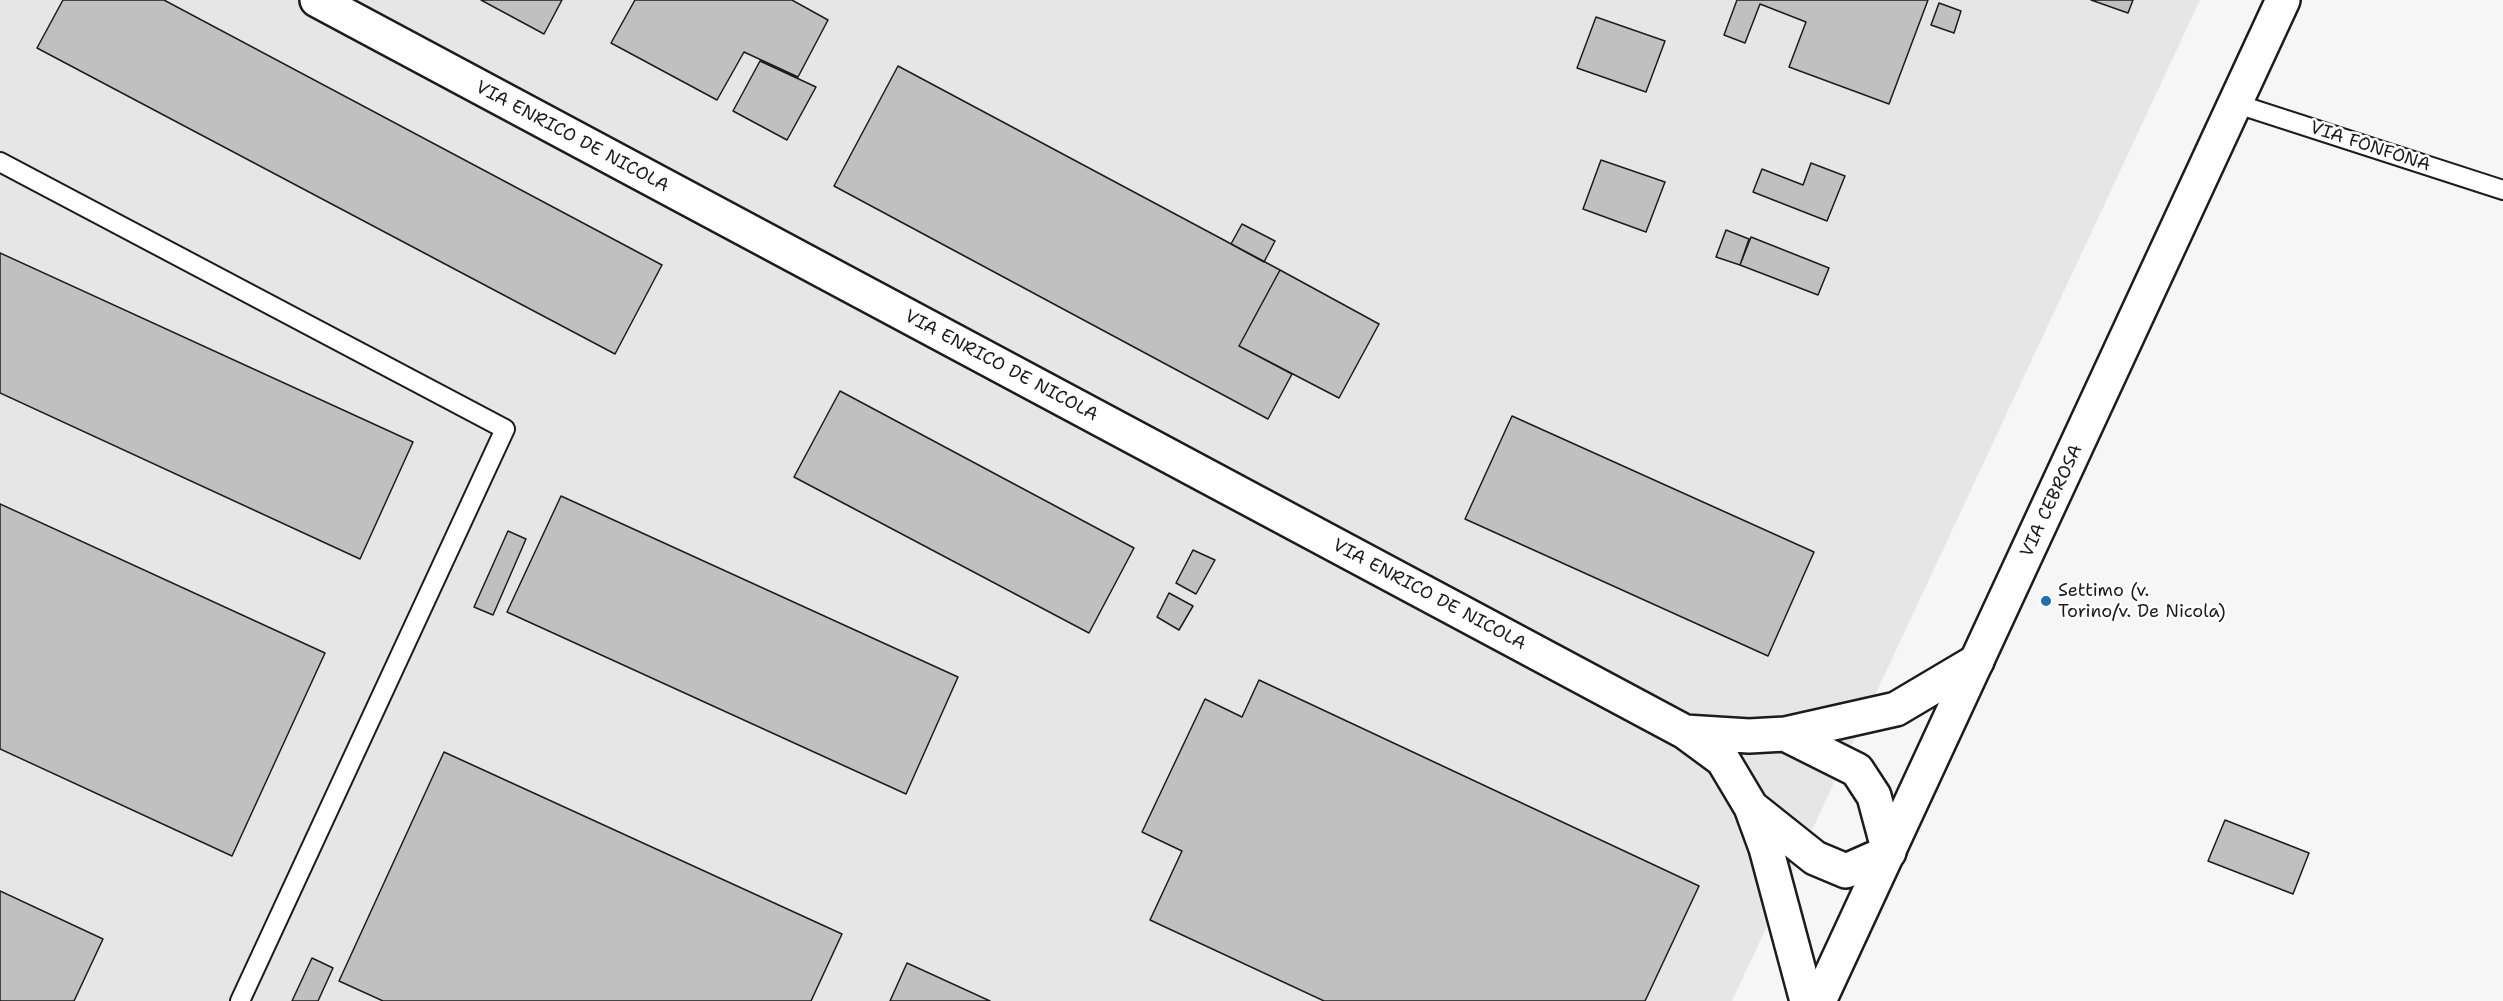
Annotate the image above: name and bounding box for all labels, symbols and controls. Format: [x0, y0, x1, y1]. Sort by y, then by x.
street label: VIA ENRICO DE NICOLA [472, 77, 672, 197]
street label: VIA FONFONA [2307, 117, 2433, 177]
street label: VIA ENRICO DE NICOLA [901, 306, 1101, 426]
street label: VIA CEBROSA [2016, 441, 2088, 561]
street label: VIA ENRICO DE NICOLA [1329, 535, 1529, 655]
place label: Settimo (v. Torino/v. De Nicola) [2058, 580, 2226, 622]
marker: Settimo (v. Torino/v. De Nicola) [2039, 594, 2053, 608]

